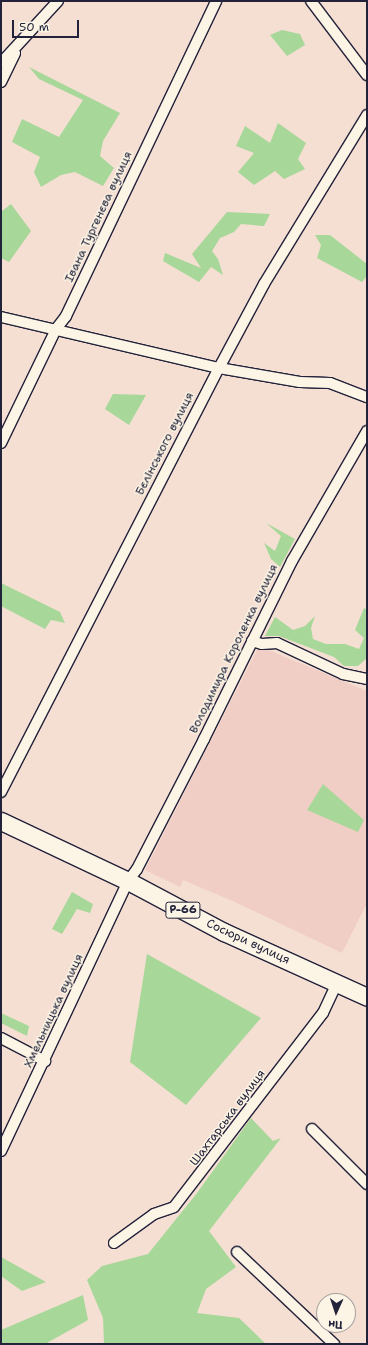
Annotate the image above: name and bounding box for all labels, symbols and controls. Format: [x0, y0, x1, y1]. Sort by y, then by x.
scale bar [14, 12, 81, 38]
text: 50 m [19, 19, 49, 35]
street label: Івана Тургенєва вулиця [62, 149, 136, 285]
street label: Бєлінського вулиця [133, 390, 197, 498]
street label: Володимира Короленка вулиця [187, 562, 281, 736]
road number: Р-66 [165, 901, 201, 919]
street label: Сосюри вулиця [204, 916, 292, 968]
street label: Хмельницька вулиця [21, 952, 87, 1070]
street label: Шахтарська вулиця [187, 1067, 269, 1169]
north arrow [316, 1293, 356, 1333]
text: Пн [328, 1317, 343, 1332]

